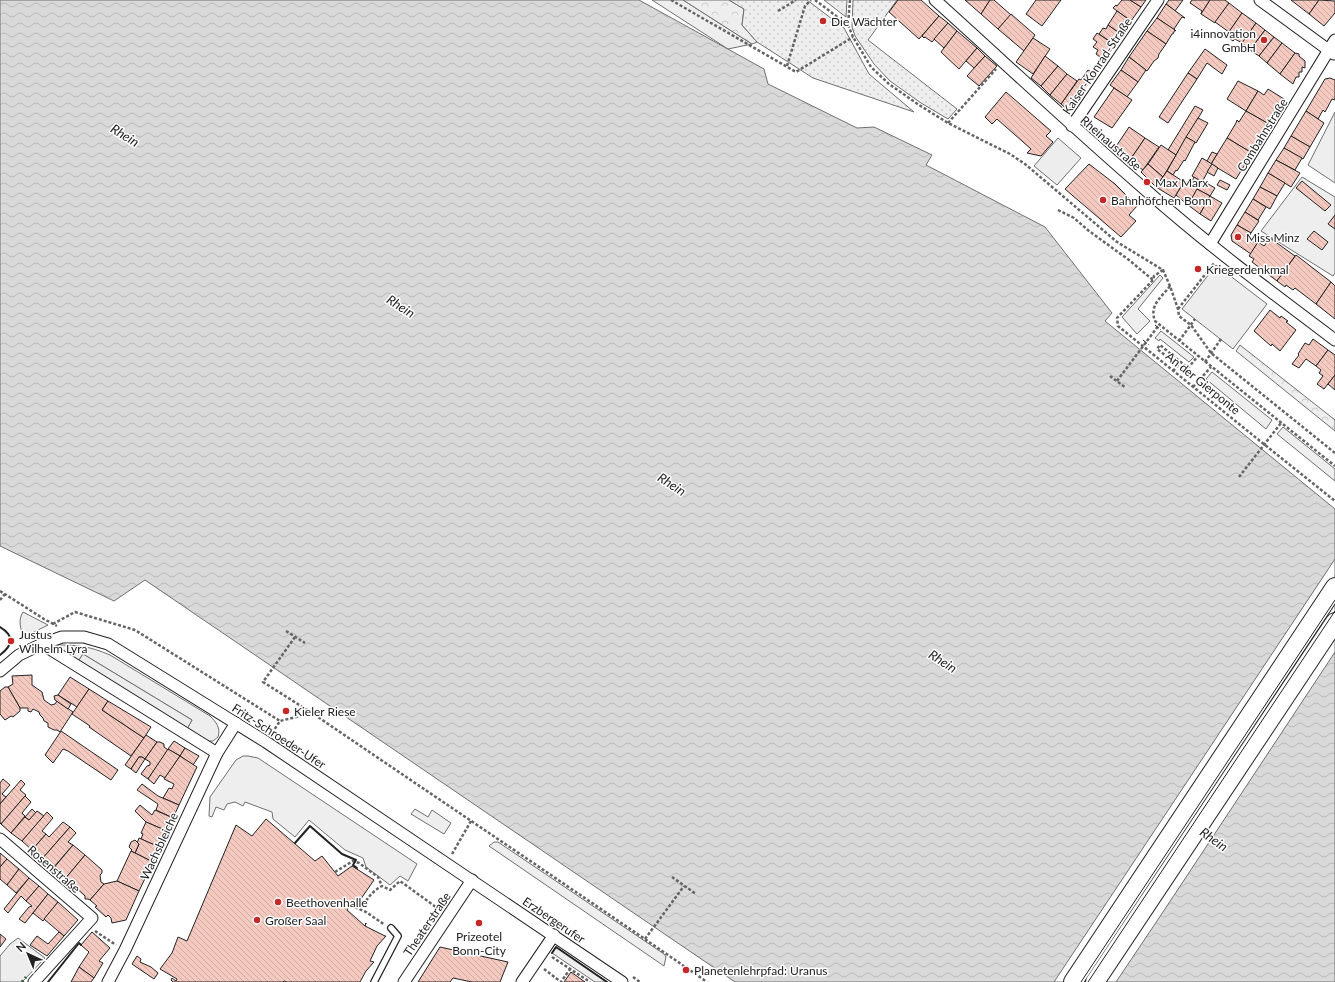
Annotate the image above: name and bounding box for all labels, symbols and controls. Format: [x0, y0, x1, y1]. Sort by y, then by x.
place label: Die Wächter [831, 14, 898, 29]
street label: Kaiser-Konrad-Straße [1059, 15, 1135, 117]
marker: Die Wächter [818, 16, 828, 26]
place label: i4innovation GmbH [1190, 26, 1256, 55]
marker: i4innovation GmbH [1259, 35, 1269, 45]
street label: Combahnstraße [1233, 96, 1291, 174]
street label: Rheinaustraße [1078, 112, 1144, 174]
water label: Rhein [108, 120, 142, 150]
place label: Max Marx [1155, 175, 1208, 190]
marker: Max Marx [1142, 177, 1152, 187]
place label: Bahnhöfchen Bonn [1111, 193, 1212, 208]
marker: Bahnhöfchen Bonn [1098, 195, 1108, 205]
place label: Miss Minz [1246, 230, 1300, 245]
marker: Miss Minz [1233, 232, 1243, 242]
place label: Kriegerdenkmal [1206, 262, 1289, 277]
marker: Kriegerdenkmal [1193, 264, 1203, 274]
water label: Rhein [384, 291, 418, 321]
street label: An der Gierponte [1163, 348, 1243, 418]
water label: Rhein [655, 469, 689, 499]
place label: Justus Wilhelm Lyra [19, 627, 87, 656]
marker: Justus Wilhelm Lyra [6, 636, 16, 646]
water label: Rhein [926, 646, 960, 676]
street label: Fritz-Schroeder-Ufer [229, 700, 329, 772]
place label: Kieler Riese [294, 704, 356, 719]
marker: Kieler Riese [281, 706, 291, 716]
street label: Wachsbleiche [137, 810, 181, 882]
water label: Rhein [1197, 824, 1231, 854]
street label: Rosenstraße [24, 842, 84, 896]
street label: Theaterstraße [400, 889, 454, 959]
street label: Erzbergerufer [520, 894, 589, 947]
place label: Beethovenhalle [286, 895, 368, 910]
marker: Beethovenhalle [273, 897, 283, 907]
place label: Großer Saal [265, 913, 326, 928]
marker: Großer Saal [252, 915, 262, 925]
marker: Prizeotel Bonn-City [474, 918, 484, 928]
place label: Prizeotel Bonn-City [452, 929, 507, 958]
north arrow [8, 934, 48, 974]
text: N [13, 939, 28, 954]
place label: Planetenlehrpfad: Uranus [694, 963, 828, 978]
marker: Planetenlehrpfad: Uranus [681, 965, 691, 975]

